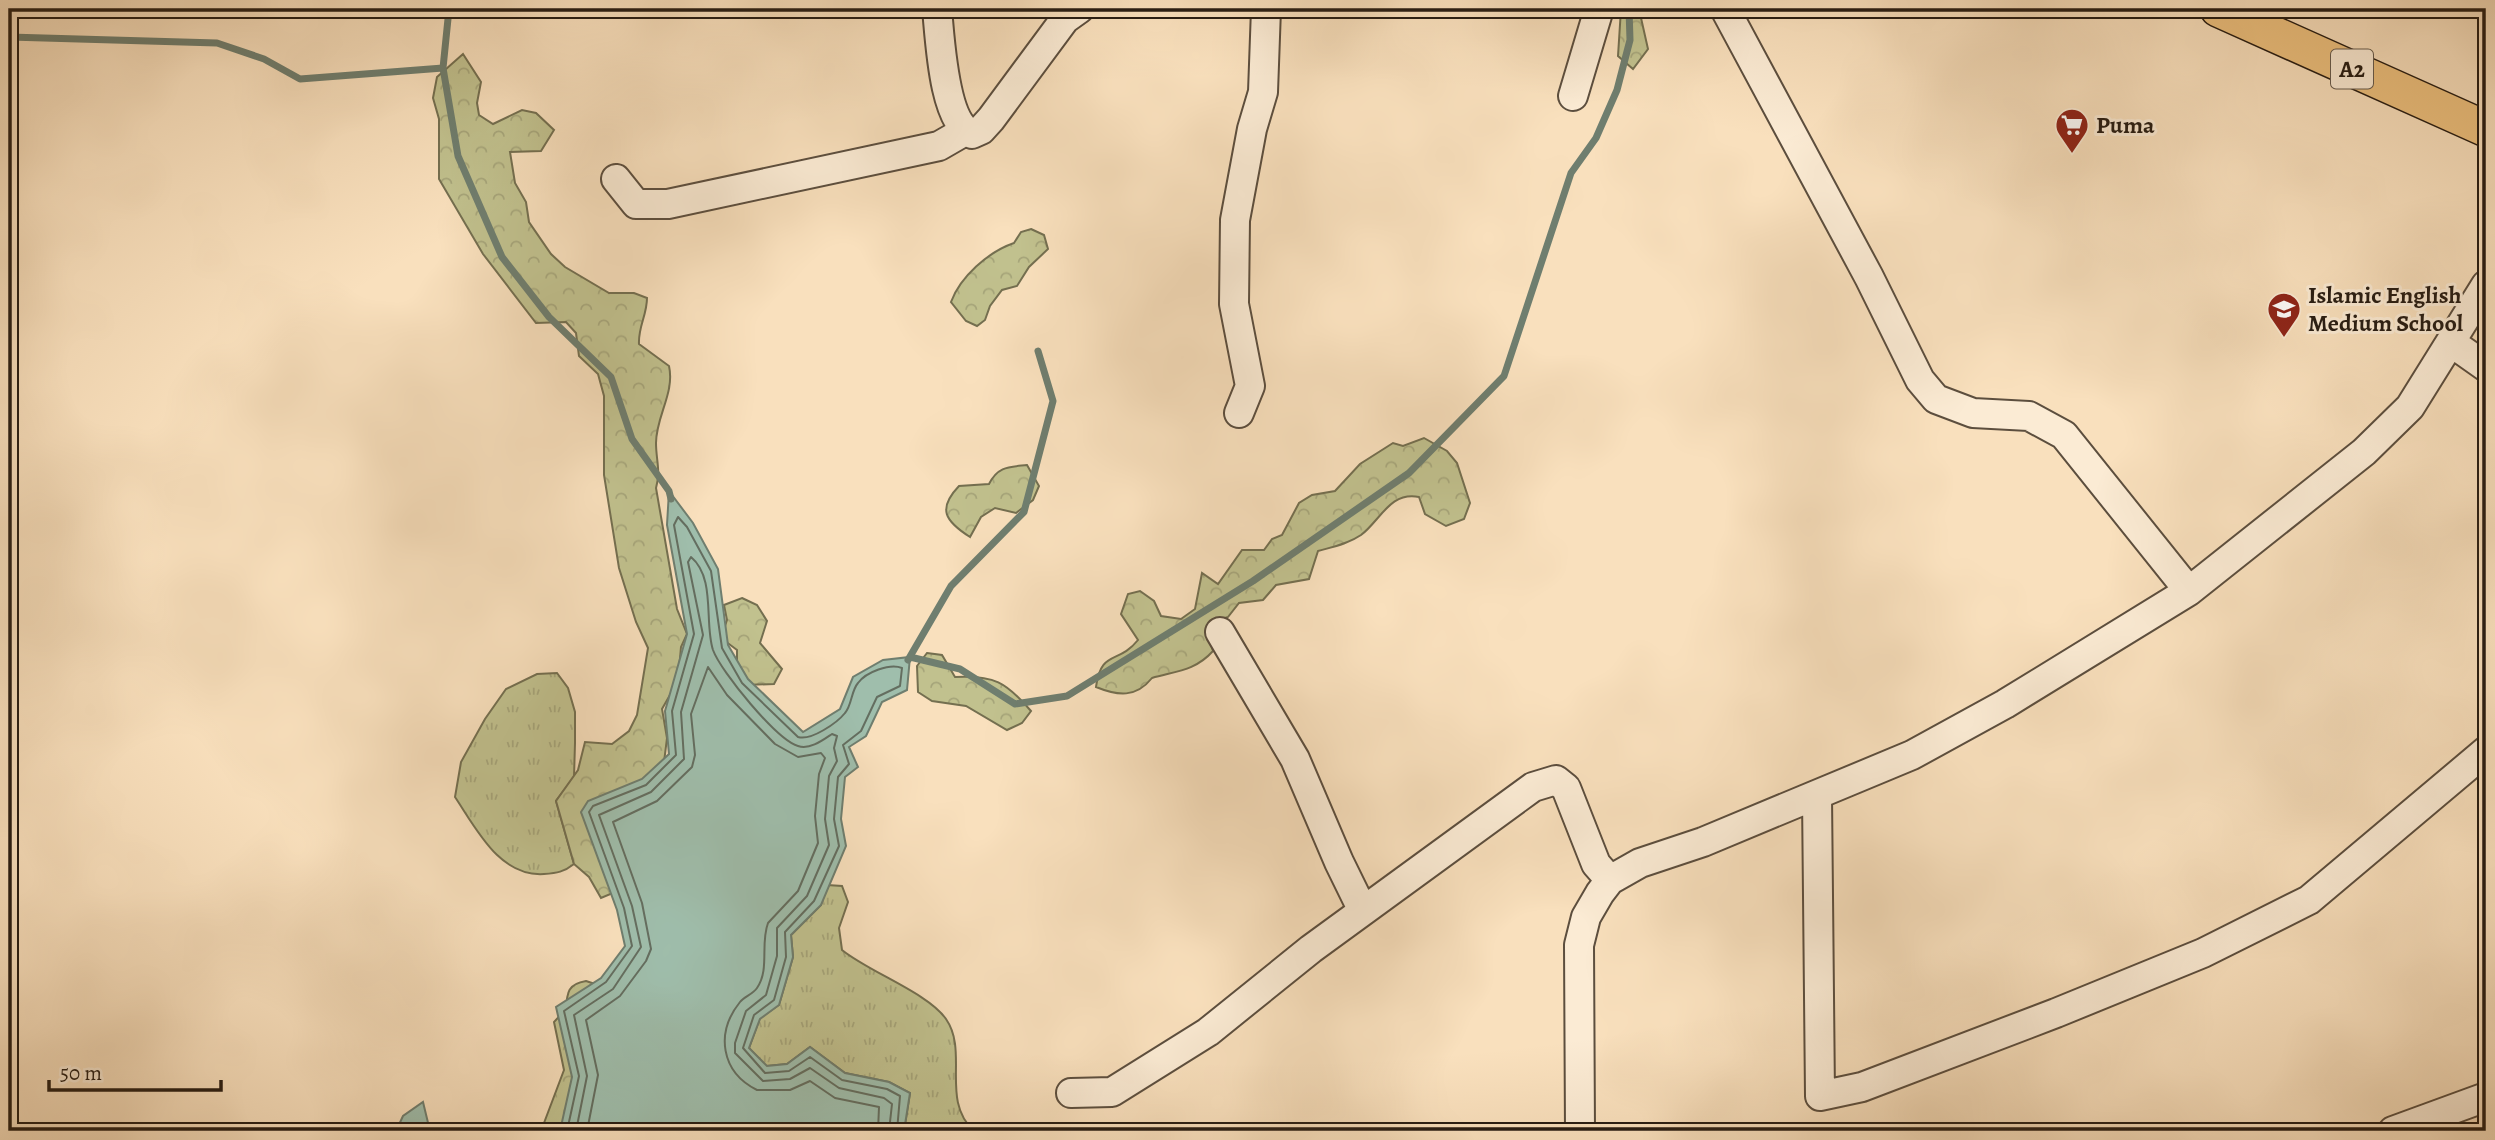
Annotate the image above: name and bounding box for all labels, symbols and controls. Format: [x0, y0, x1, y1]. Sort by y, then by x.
road number: A2 [2331, 50, 2373, 88]
supermarket icon: Puma [2053, 106, 2091, 155]
place label: Puma [2096, 109, 2155, 141]
place label: Islamic English Medium School [2308, 279, 2464, 339]
school or university icon: Islamic English Medium School [2265, 290, 2303, 339]
scale bar [49, 1049, 220, 1093]
text: 50 m [60, 1059, 102, 1087]

